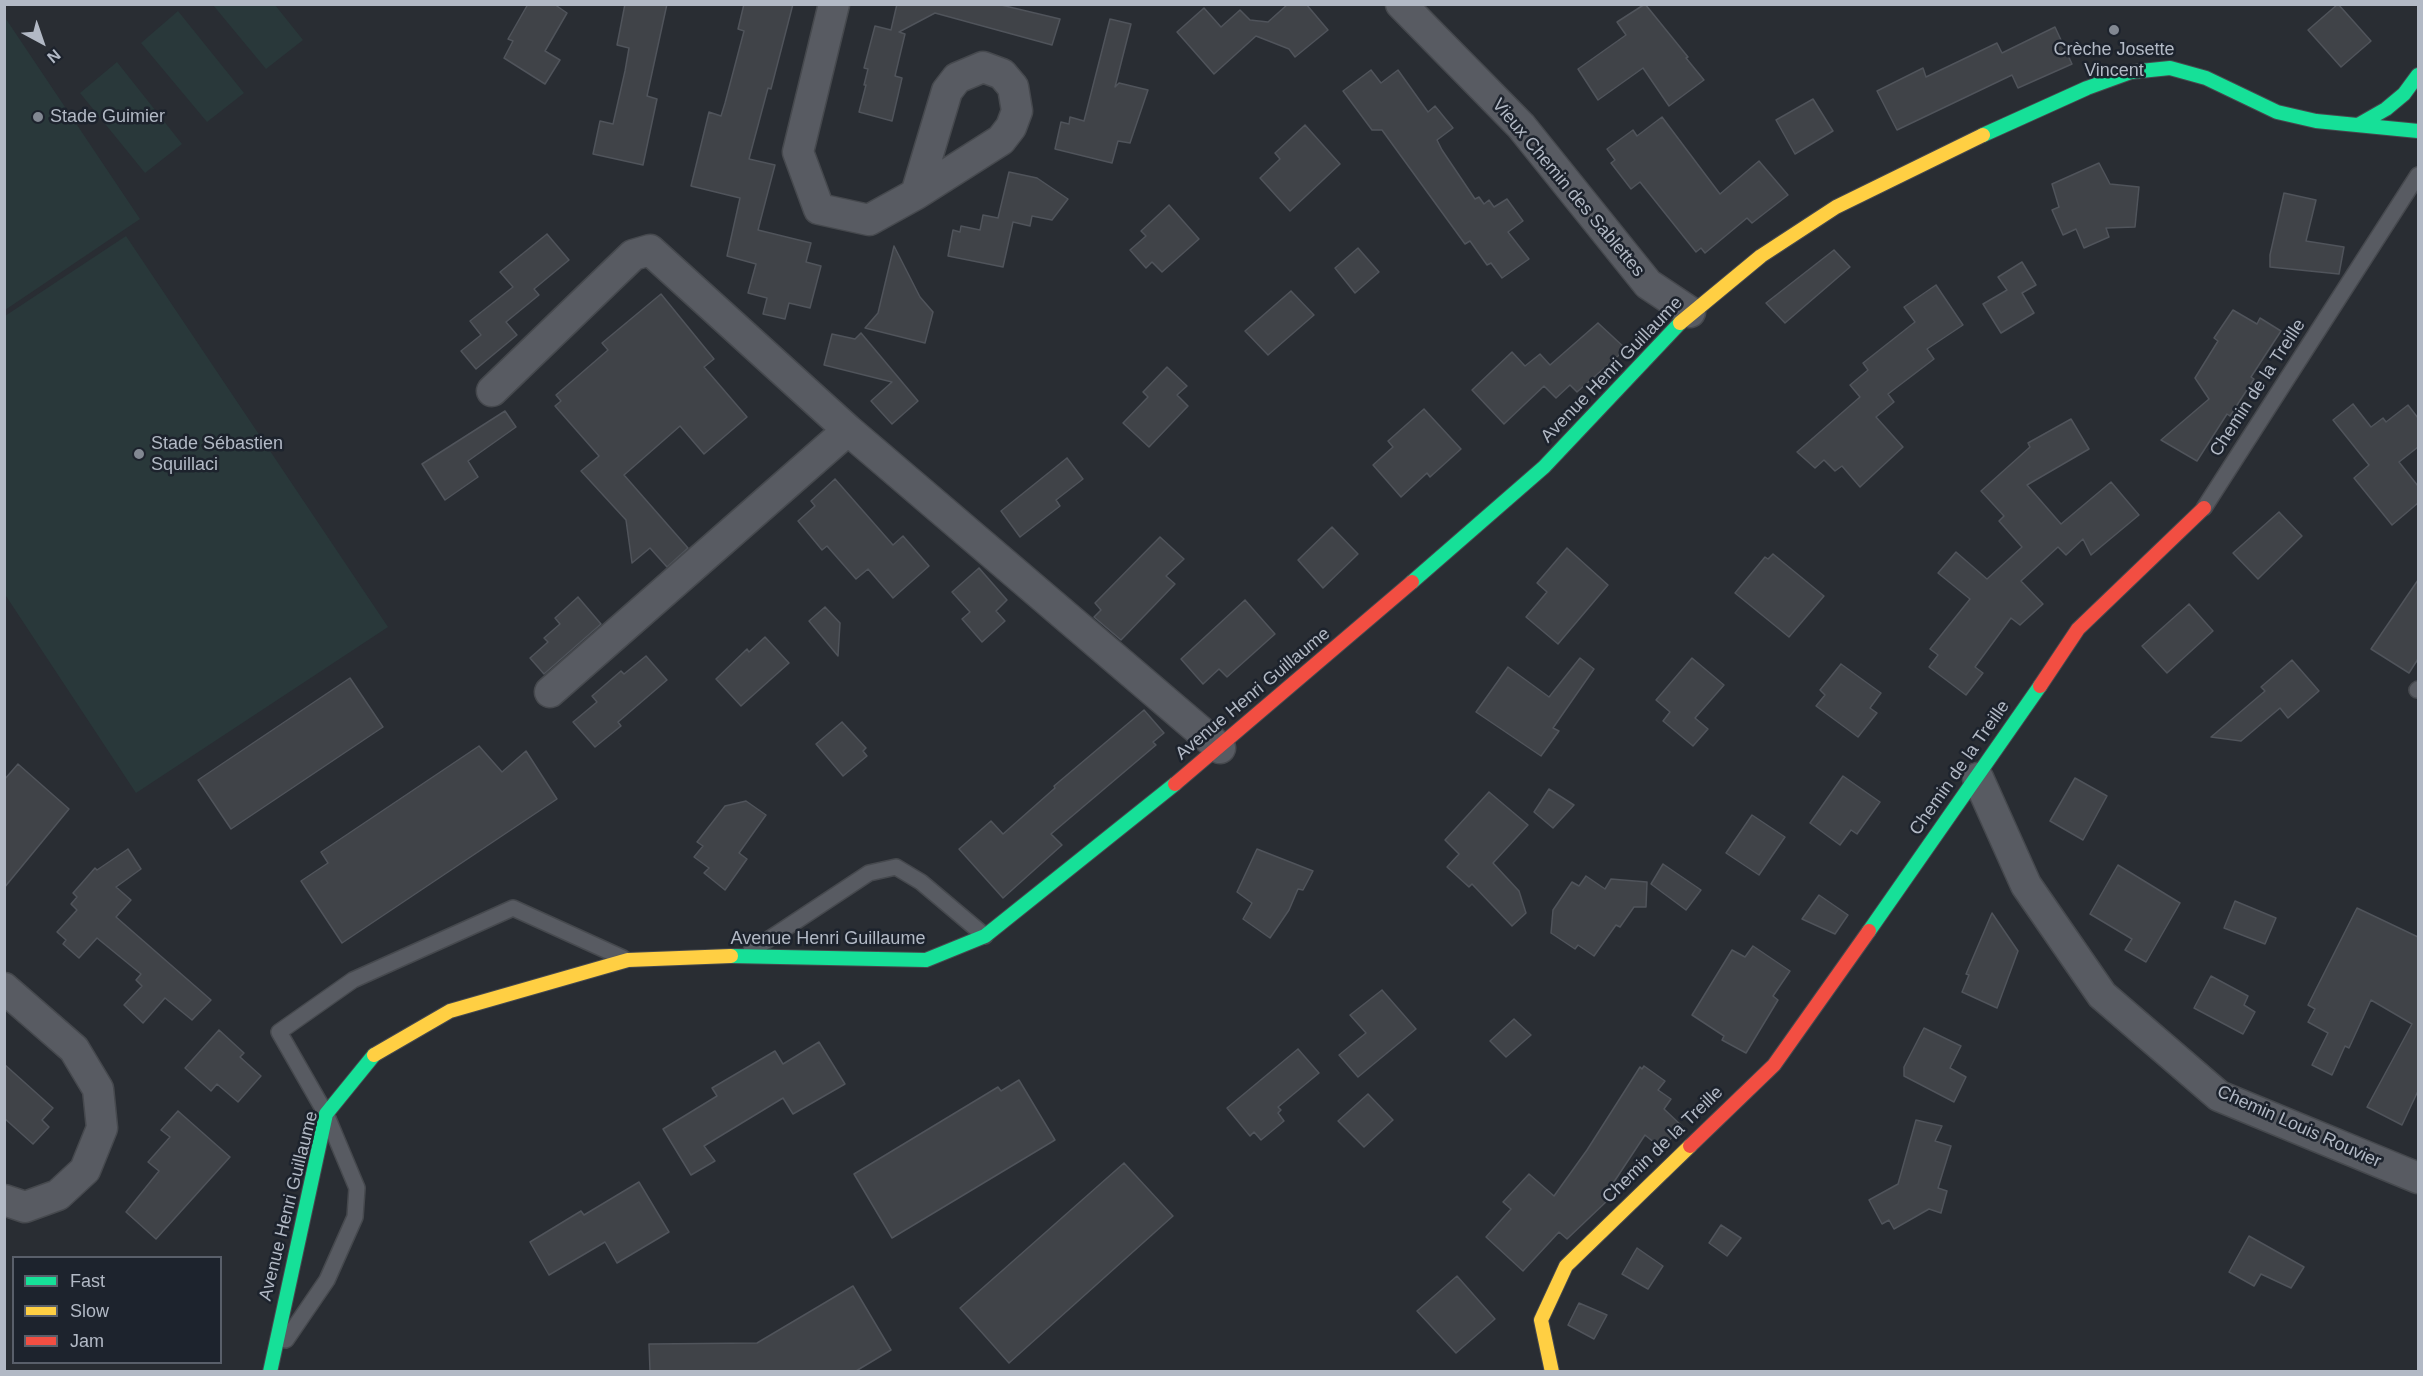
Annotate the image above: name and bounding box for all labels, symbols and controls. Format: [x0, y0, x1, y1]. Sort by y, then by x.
north arrow [12, 12, 72, 72]
marker: Crèche Josette Vincent [2107, 23, 2121, 37]
place label: Crèche Josette Vincent [2053, 39, 2175, 82]
text: N [44, 46, 64, 66]
street label: Vieux Chemin des Sablettes [1487, 95, 1649, 281]
place label: Stade Guimier [50, 106, 165, 128]
marker: Stade Guimier [31, 110, 45, 124]
street label: Avenue Henri Guillaume [1537, 292, 1687, 448]
street label: Chemin de la Treille [2206, 315, 2310, 461]
place label: Stade Sébastien Squillaci [151, 433, 283, 476]
marker: Stade Sébastien Squillaci [132, 447, 146, 461]
street label: Avenue Henri Guillaume [1171, 623, 1335, 765]
street label: Chemin de la Treille [1905, 697, 2015, 839]
street label: Avenue Henri Guillaume [731, 928, 925, 950]
street label: Chemin Louis Rouvier [2214, 1081, 2384, 1173]
street label: Chemin de la Treille [1598, 1082, 1728, 1208]
street label: Avenue Henri Guillaume [255, 1109, 323, 1303]
legend [12, 1256, 222, 1364]
text: Fast [70, 1271, 105, 1291]
text: Slow [70, 1301, 109, 1321]
text: Jam [70, 1331, 104, 1351]

